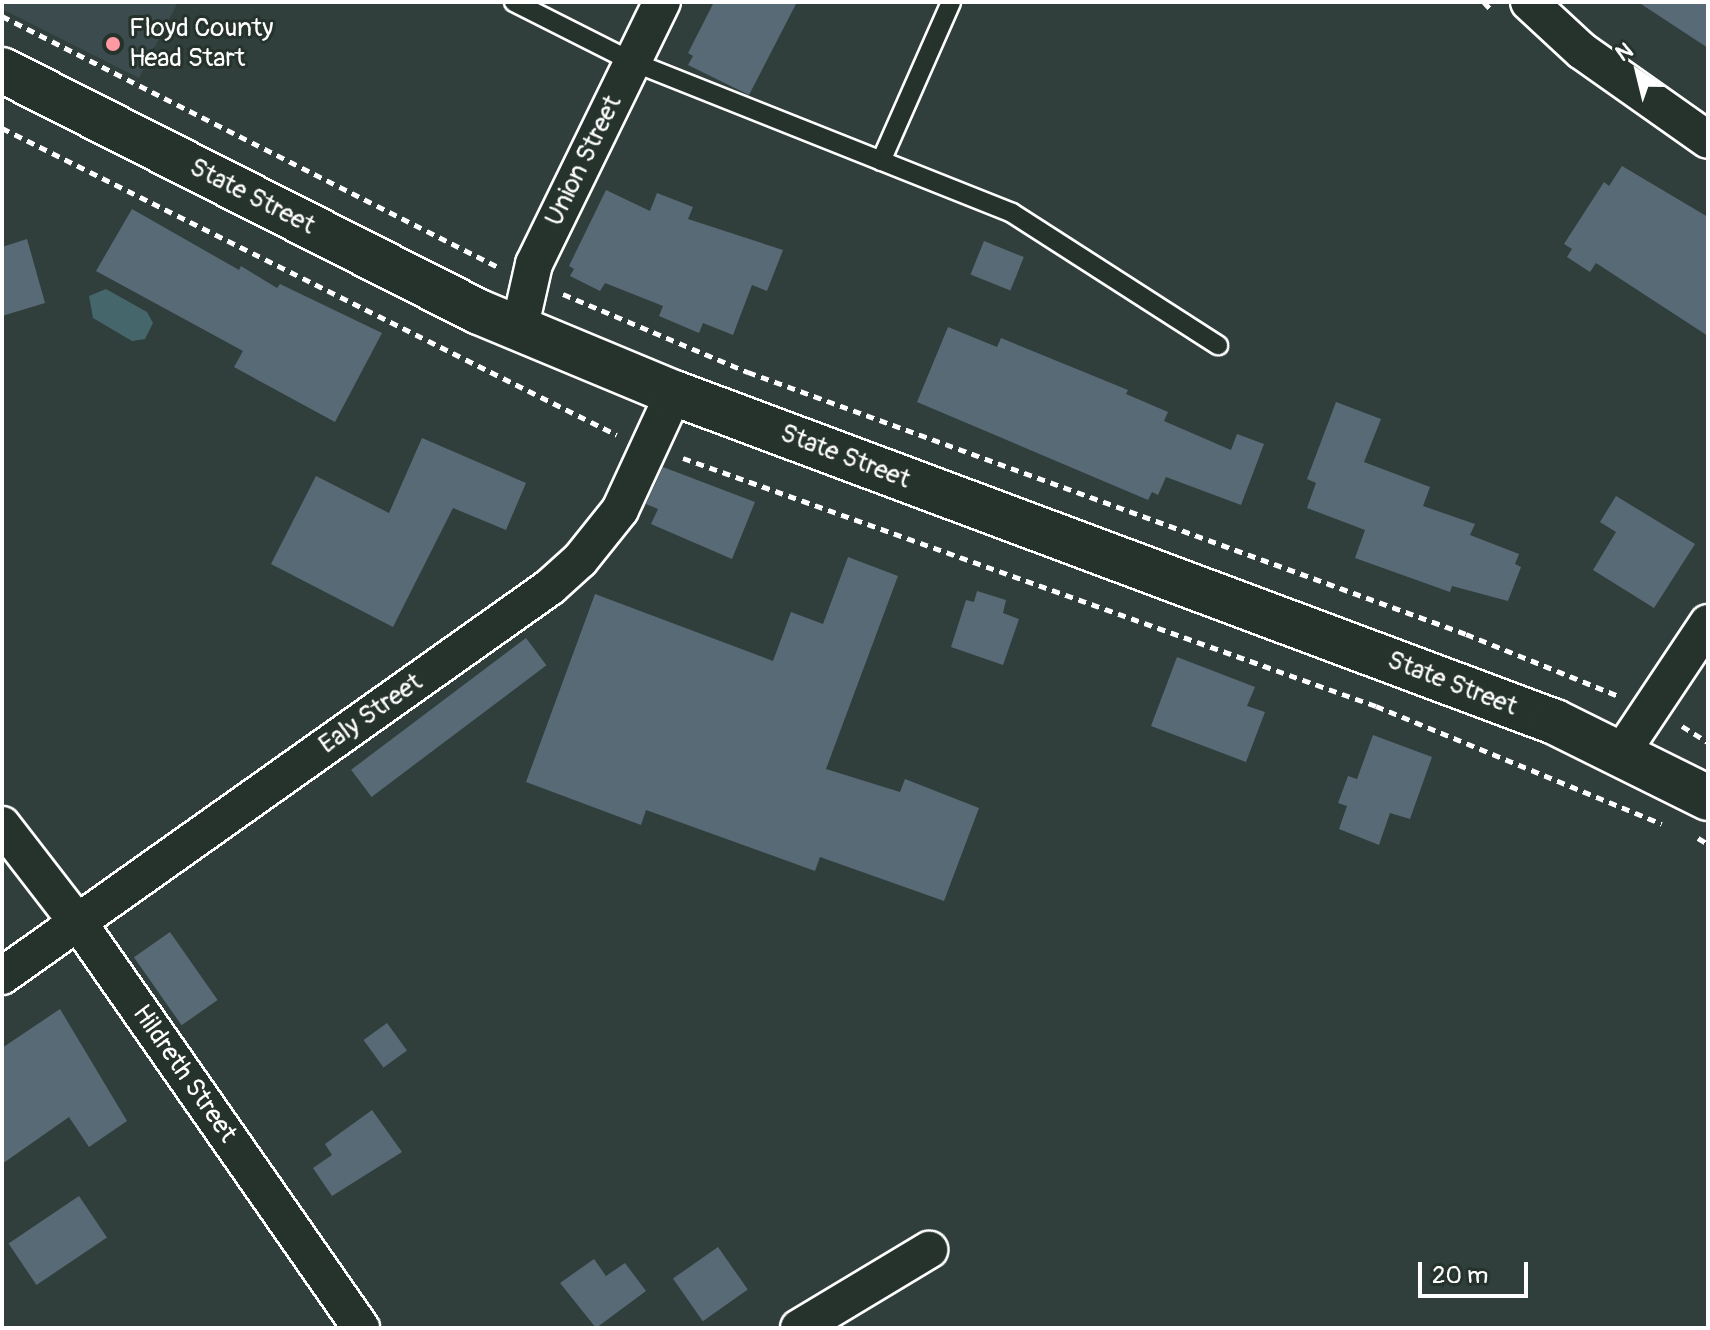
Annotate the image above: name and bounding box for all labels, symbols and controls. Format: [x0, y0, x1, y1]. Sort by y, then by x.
place label: Floyd County Head Start [129, 13, 273, 74]
north arrow [1598, 32, 1678, 112]
marker: Floyd County Head Start [104, 35, 122, 53]
text: N [1610, 37, 1638, 68]
street label: Union Street [539, 91, 629, 231]
street label: State Street [184, 152, 320, 242]
street label: State Street [776, 418, 914, 496]
street label: State Street [1383, 645, 1521, 723]
street label: Ealy Street [313, 667, 429, 761]
street label: Hildreth Street [125, 999, 243, 1149]
scale bar [1422, 1246, 1532, 1296]
text: 20 m [1432, 1261, 1488, 1290]

